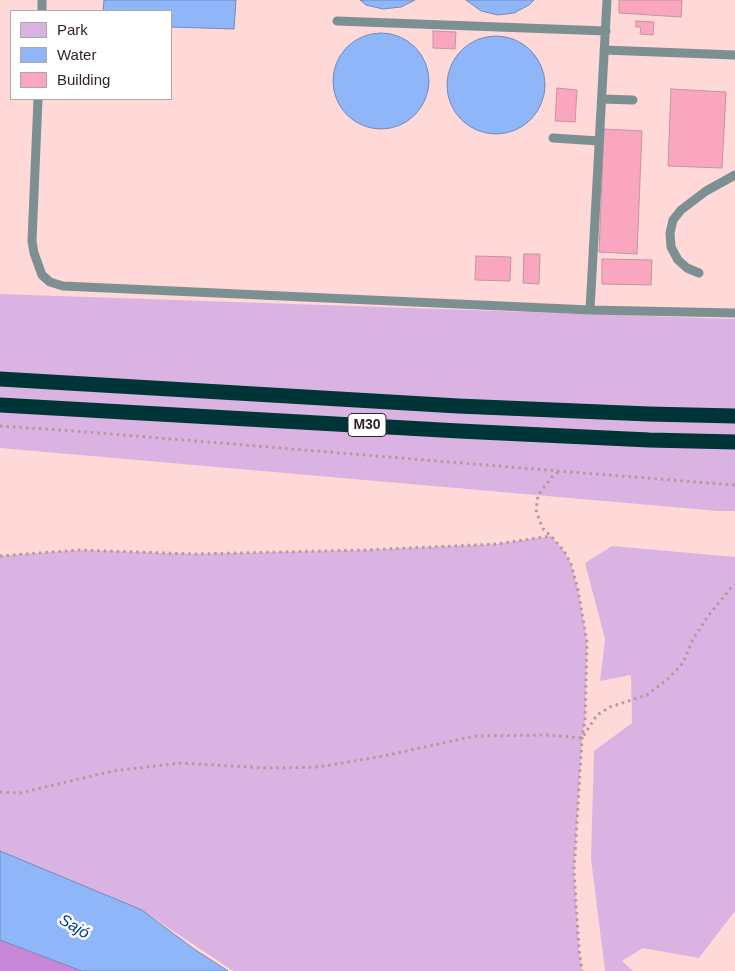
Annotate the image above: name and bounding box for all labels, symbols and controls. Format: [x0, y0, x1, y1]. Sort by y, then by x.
legend [10, 10, 172, 100]
text: Park [57, 21, 88, 38]
text: Water [57, 46, 96, 63]
text: Building [57, 71, 110, 88]
road number: M30 [348, 414, 386, 436]
water label: Sajó [55, 911, 93, 943]

